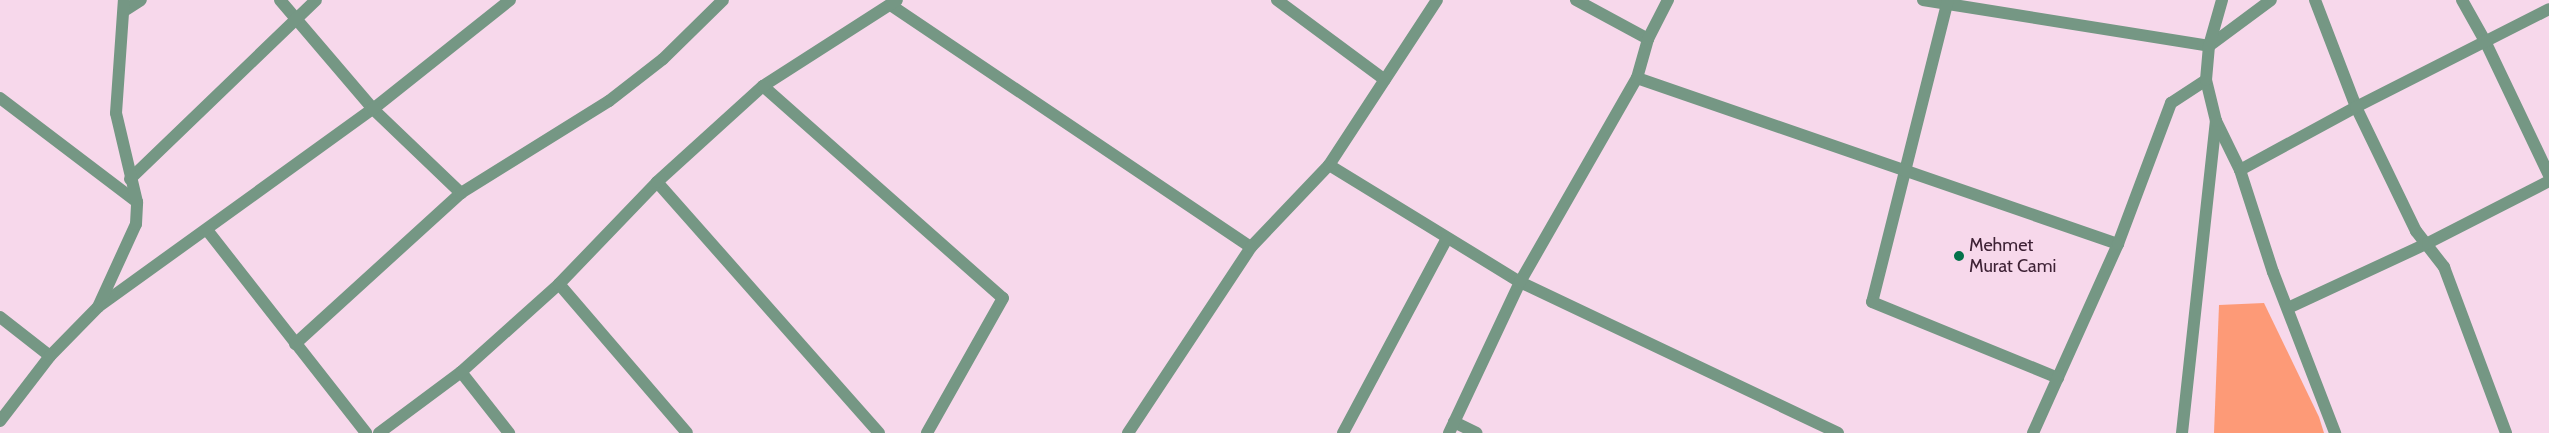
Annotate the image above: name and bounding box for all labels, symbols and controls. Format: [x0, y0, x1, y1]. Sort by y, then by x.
place label: Mehmet Murat Cami [1969, 235, 2056, 278]
marker: Mehmet Murat Cami [1953, 250, 1965, 262]

